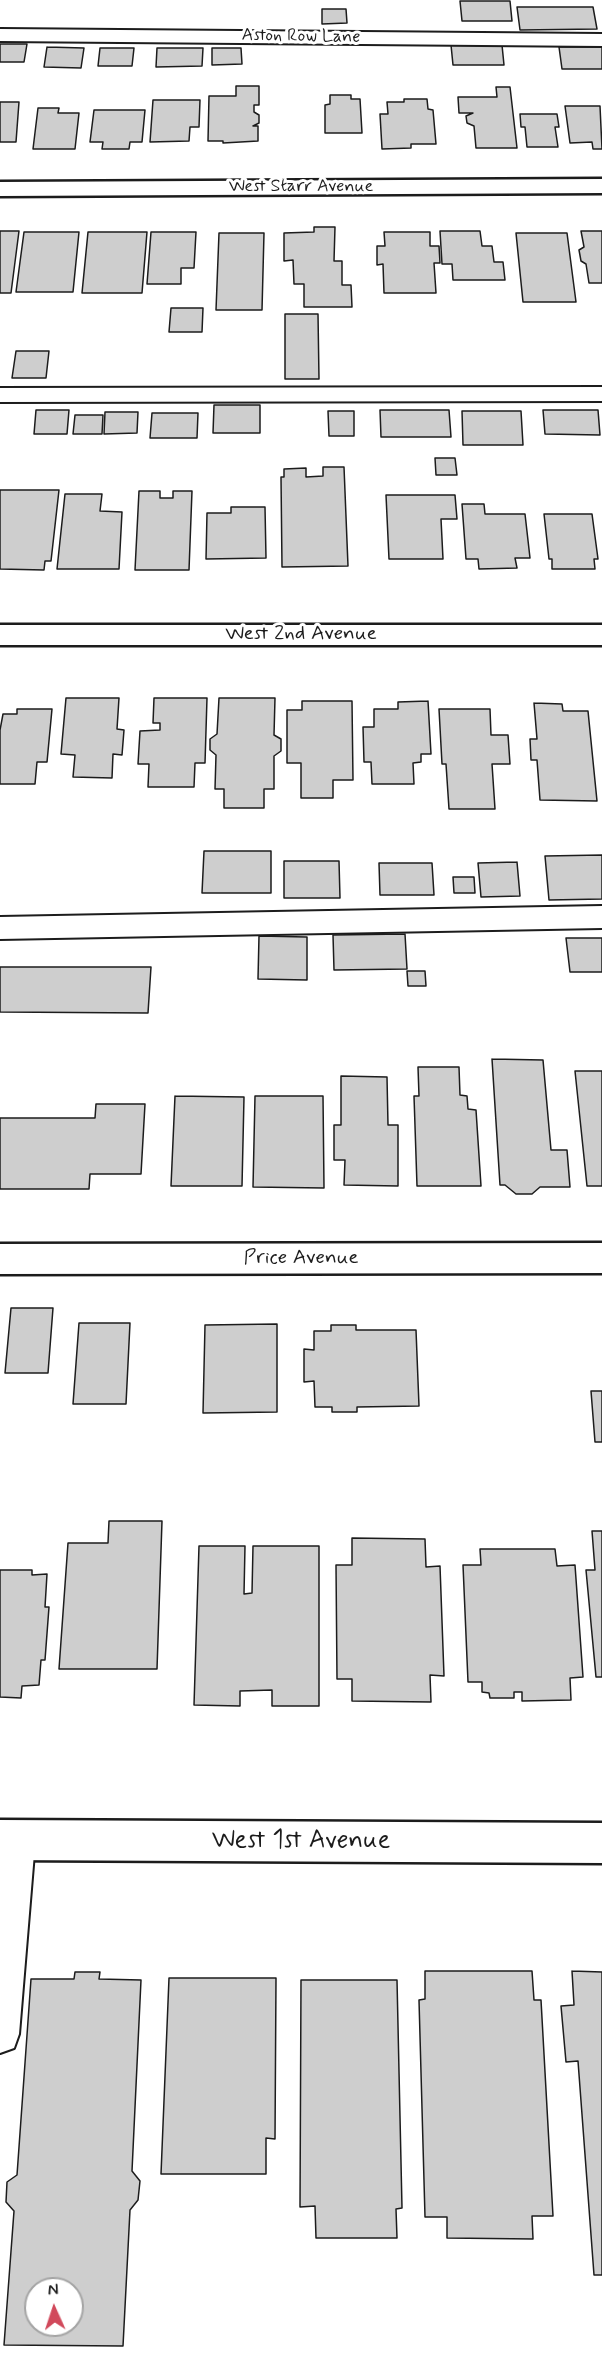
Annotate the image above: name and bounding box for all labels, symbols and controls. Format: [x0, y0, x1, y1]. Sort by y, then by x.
street label: Aston Row Lane [241, 25, 361, 49]
street label: West Starr Avenue [229, 176, 373, 198]
street label: West 2nd Avenue [225, 622, 377, 648]
street label: Price Avenue [243, 1246, 359, 1272]
street label: West 1st Avenue [212, 1826, 390, 1858]
north arrow [24, 2277, 84, 2337]
text: N [47, 2280, 59, 2301]

